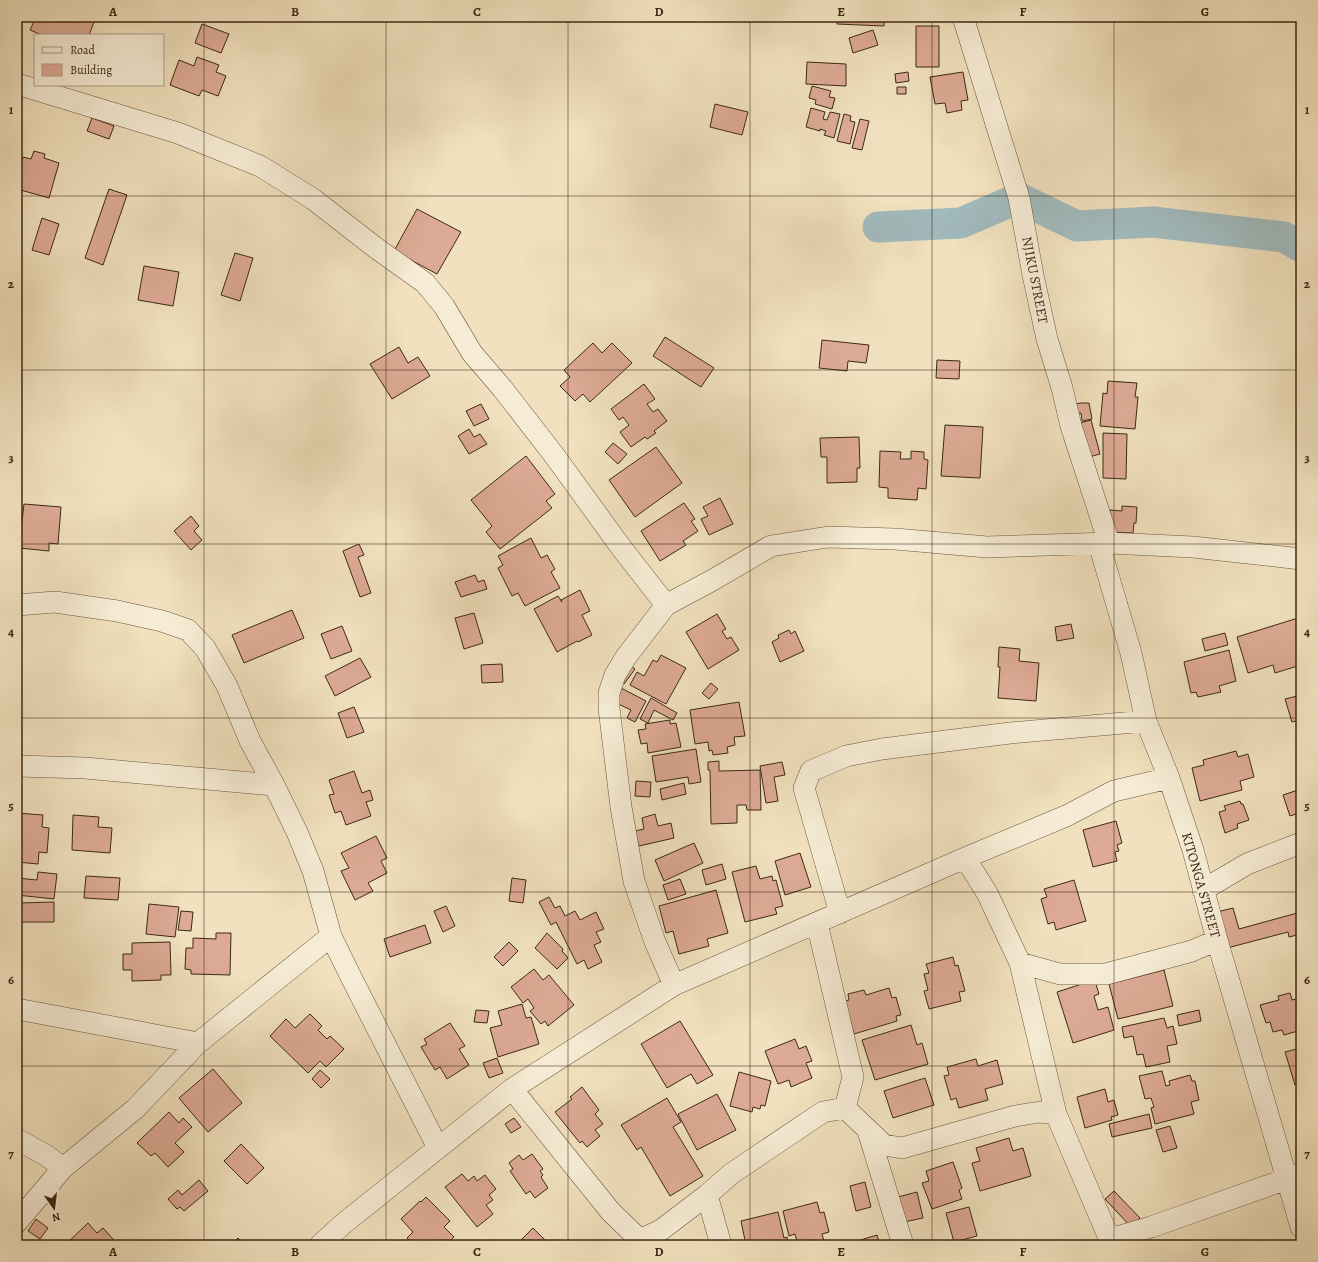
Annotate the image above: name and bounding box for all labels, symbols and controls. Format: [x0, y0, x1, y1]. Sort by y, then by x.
text: A [108, 3, 118, 20]
text: B [291, 3, 299, 20]
text: C [473, 3, 481, 20]
text: D [654, 3, 664, 20]
text: E [837, 3, 845, 20]
text: F [1020, 3, 1027, 20]
text: G [1201, 3, 1209, 20]
legend [34, 34, 164, 86]
text: Road [70, 42, 96, 58]
text: Building [70, 62, 112, 78]
text: 1 [9, 101, 14, 118]
text: 1 [1305, 101, 1310, 118]
street label: NJIKU STREET [1017, 235, 1053, 326]
text: 2 [8, 275, 15, 292]
text: 2 [1304, 275, 1311, 292]
text: 3 [8, 449, 14, 466]
text: 3 [1304, 449, 1310, 466]
text: 4 [8, 623, 14, 640]
text: 4 [1304, 623, 1310, 640]
text: 5 [8, 797, 14, 814]
text: 5 [1304, 797, 1310, 814]
street label: KITONGA STREET [1177, 830, 1225, 940]
text: 6 [8, 971, 14, 988]
text: 6 [1304, 971, 1310, 988]
text: 7 [8, 1145, 14, 1162]
text: 7 [1304, 1145, 1310, 1162]
north arrow [34, 1188, 74, 1228]
text: N [51, 1209, 62, 1225]
text: A [108, 1243, 118, 1260]
text: B [291, 1243, 299, 1260]
text: C [473, 1243, 481, 1260]
text: D [654, 1243, 664, 1260]
text: E [837, 1243, 845, 1260]
text: F [1020, 1243, 1027, 1260]
text: G [1201, 1243, 1209, 1260]

